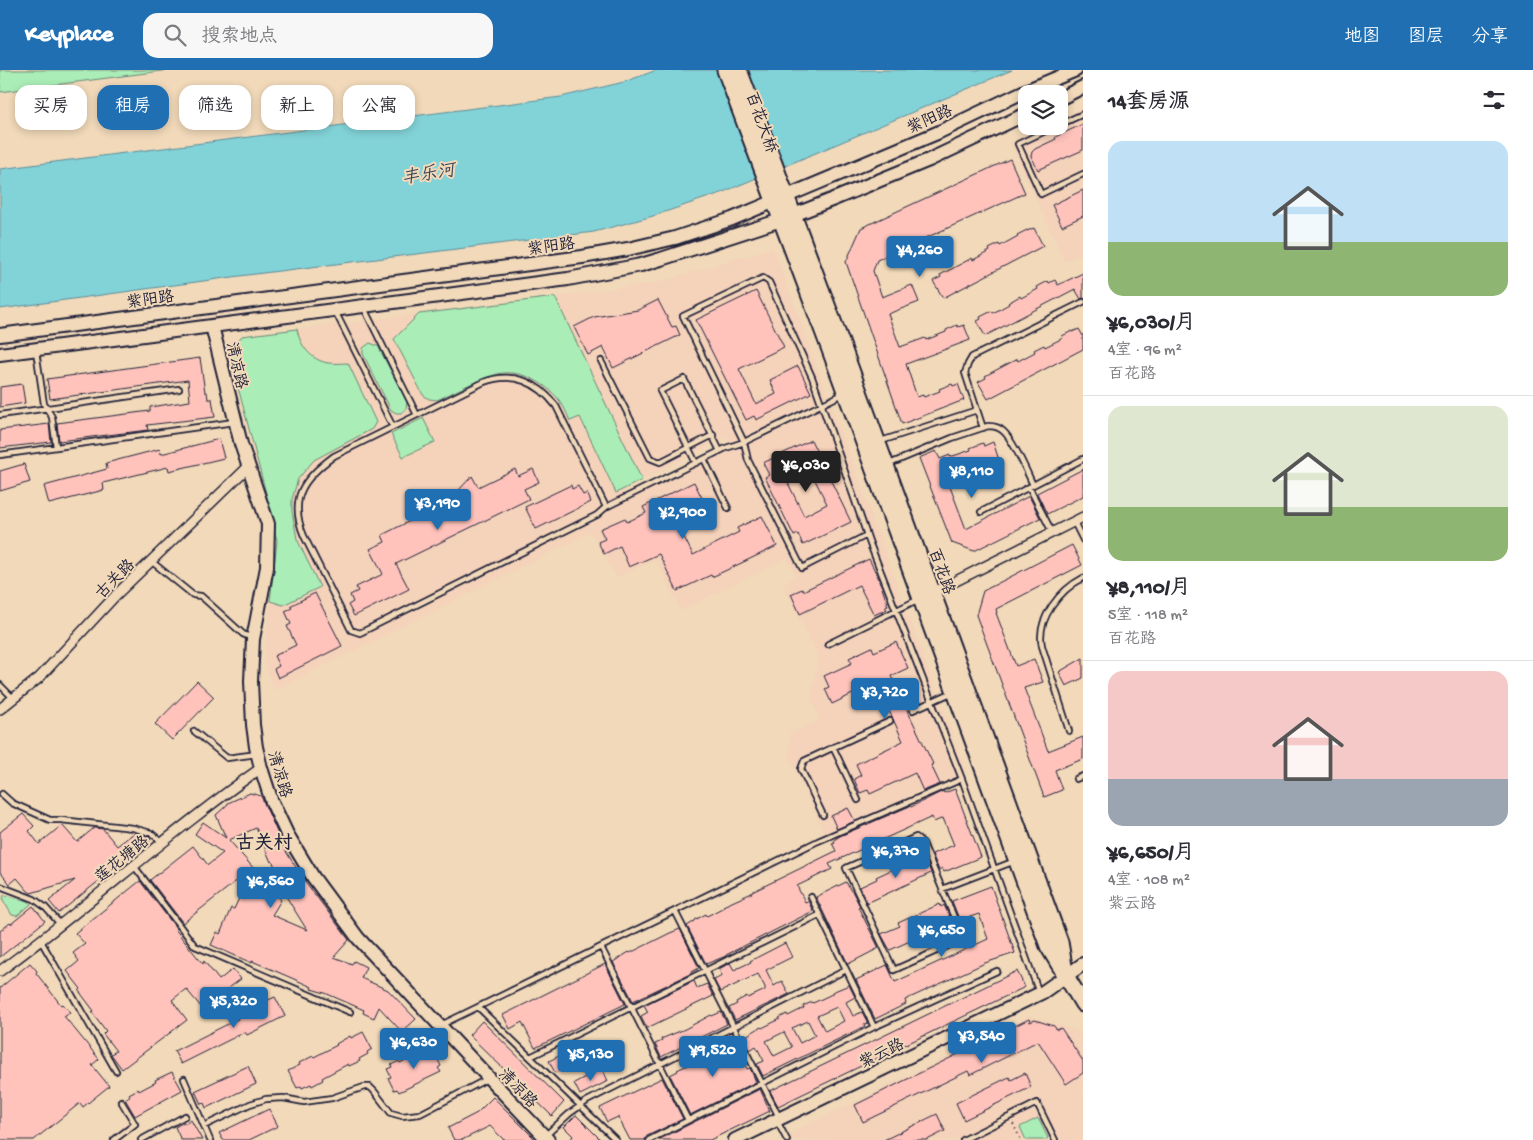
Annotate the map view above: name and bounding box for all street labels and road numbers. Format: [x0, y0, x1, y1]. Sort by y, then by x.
street label: 百花大桥 [740, 90, 781, 157]
street label: 紫阳路 [904, 101, 956, 140]
street label: 紫阳路 [526, 234, 577, 261]
street label: 紫阳路 [125, 287, 176, 314]
street label: 清凉路 [220, 340, 251, 391]
street label: 百花路 [923, 546, 959, 598]
street label: 古关路 [91, 555, 140, 604]
street label: 清凉路 [262, 749, 296, 801]
street label: 莲花塘路 [91, 832, 154, 888]
street label: 紫云路 [856, 1034, 908, 1074]
street label: 清凉路 [493, 1064, 541, 1113]

